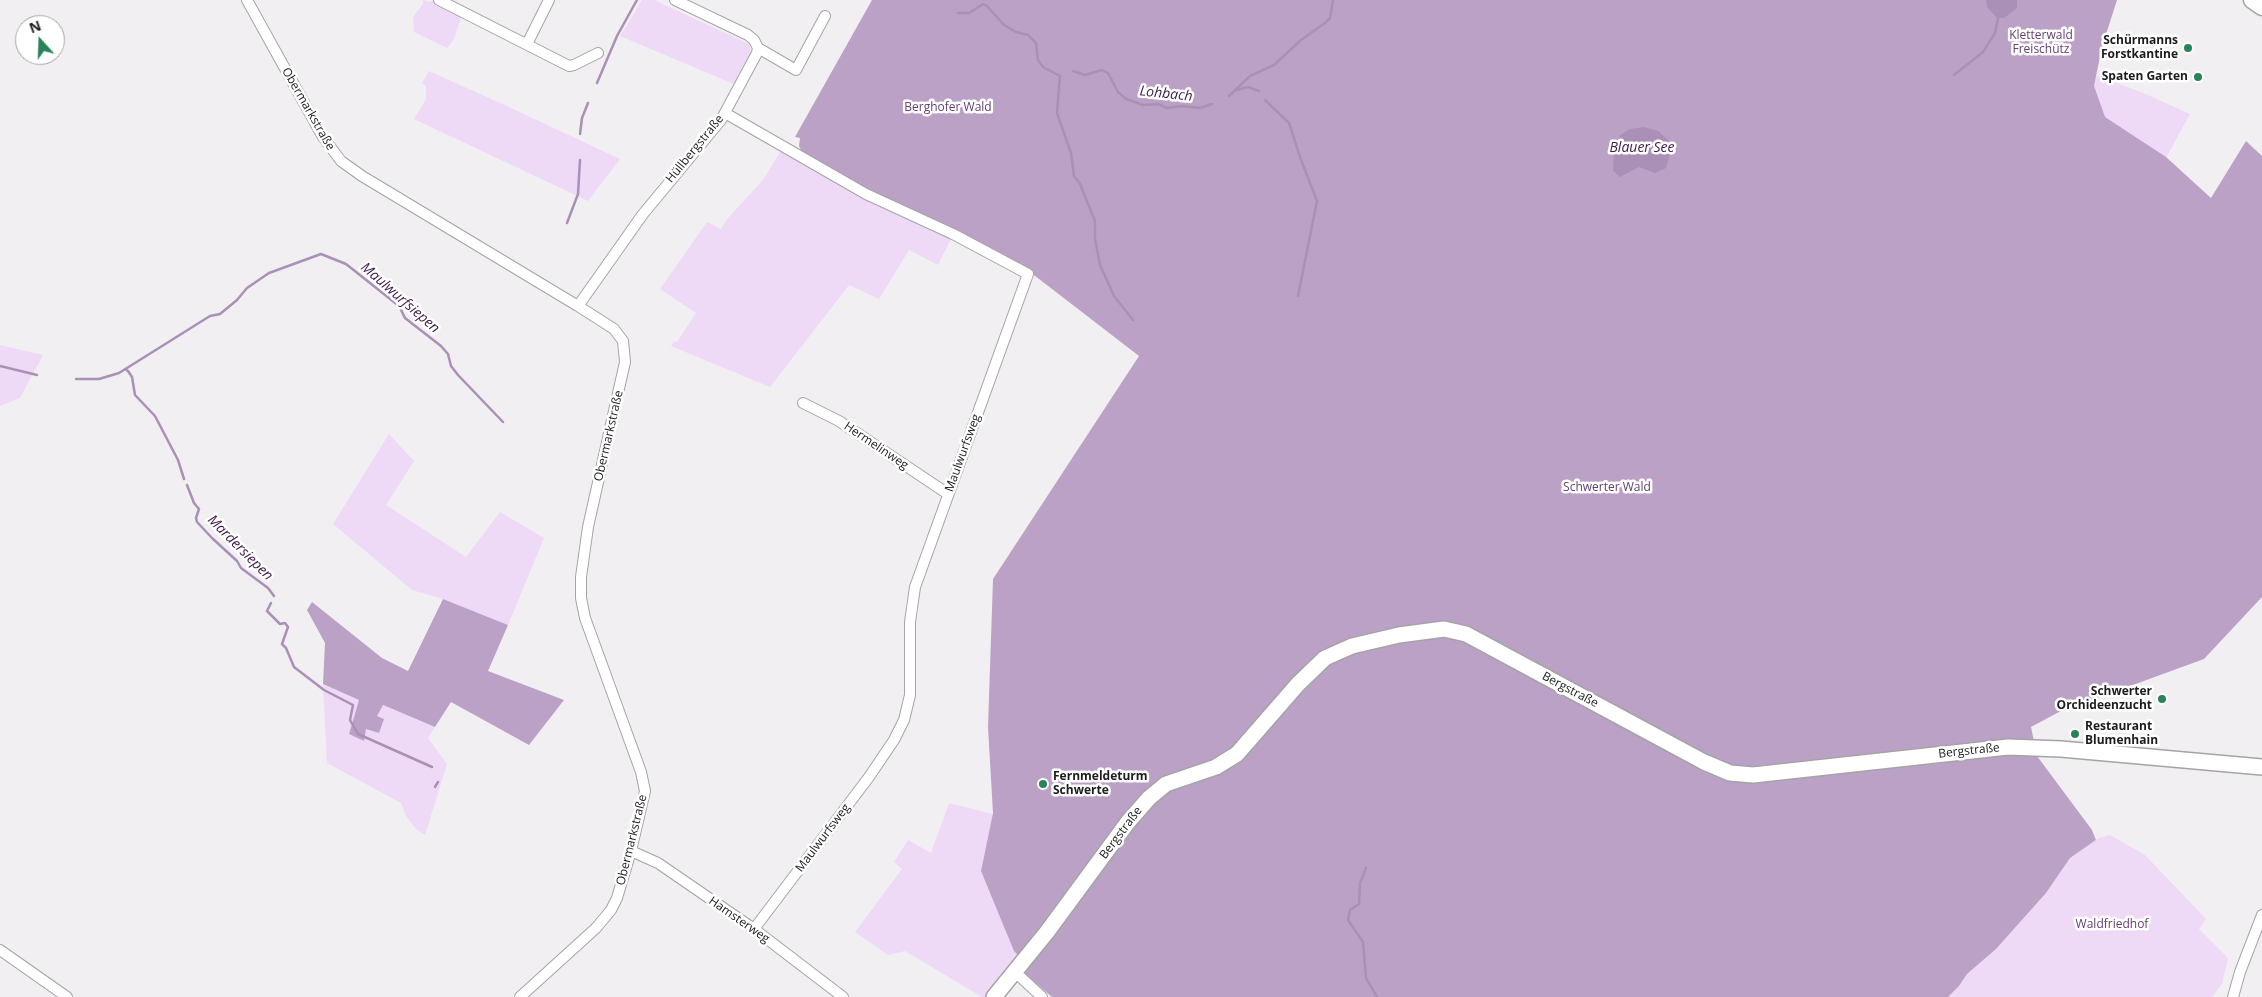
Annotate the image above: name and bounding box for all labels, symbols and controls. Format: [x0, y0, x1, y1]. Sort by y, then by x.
north arrow [15, 15, 65, 65]
text: N [26, 16, 44, 37]
park label: Kletterwald Freischütz [2009, 29, 2073, 57]
place label: Schürmanns Forstkantine [2101, 34, 2178, 62]
marker: Schürmanns Forstkantine [2182, 42, 2194, 54]
street label: Obermarkstraße [278, 65, 338, 153]
place label: Spaten Garten [2102, 70, 2188, 84]
marker: Spaten Garten [2192, 71, 2204, 83]
water label: Lohbach [1139, 83, 1193, 105]
park label: Berghofer Wald [904, 101, 992, 115]
street label: Hüllbergstraße [663, 112, 727, 186]
water label: Blauer See [1609, 140, 1675, 156]
water label: Maulwurfsiepen [357, 259, 443, 337]
street label: Obermarkstraße [592, 389, 626, 483]
street label: Maulwurfsweg [942, 412, 984, 494]
street label: Hermelinweg [841, 419, 911, 473]
park label: Schwerter Wald [1563, 481, 1651, 495]
water label: Mardersiepen [204, 512, 276, 584]
street label: Bergstraße [1539, 669, 1601, 711]
place label: Schwerter Orchideenzucht [2057, 685, 2152, 713]
marker: Schwerter Orchideenzucht [2156, 693, 2168, 705]
place label: Restaurant Blumenhain [2085, 720, 2158, 748]
marker: Restaurant Blumenhain [2069, 728, 2081, 740]
street label: Bergstraße [1938, 741, 2000, 761]
place label: Fernmeldeturm Schwerte [1053, 770, 1148, 798]
marker: Fernmeldeturm Schwerte [1037, 778, 1049, 790]
street label: Obermarkstraße [614, 793, 650, 887]
street label: Maulwurfsweg [793, 801, 853, 875]
street label: Bergstraße [1097, 804, 1145, 862]
street label: Hamsterweg [706, 894, 772, 946]
park label: Waldfriedhof [2076, 918, 2148, 932]

